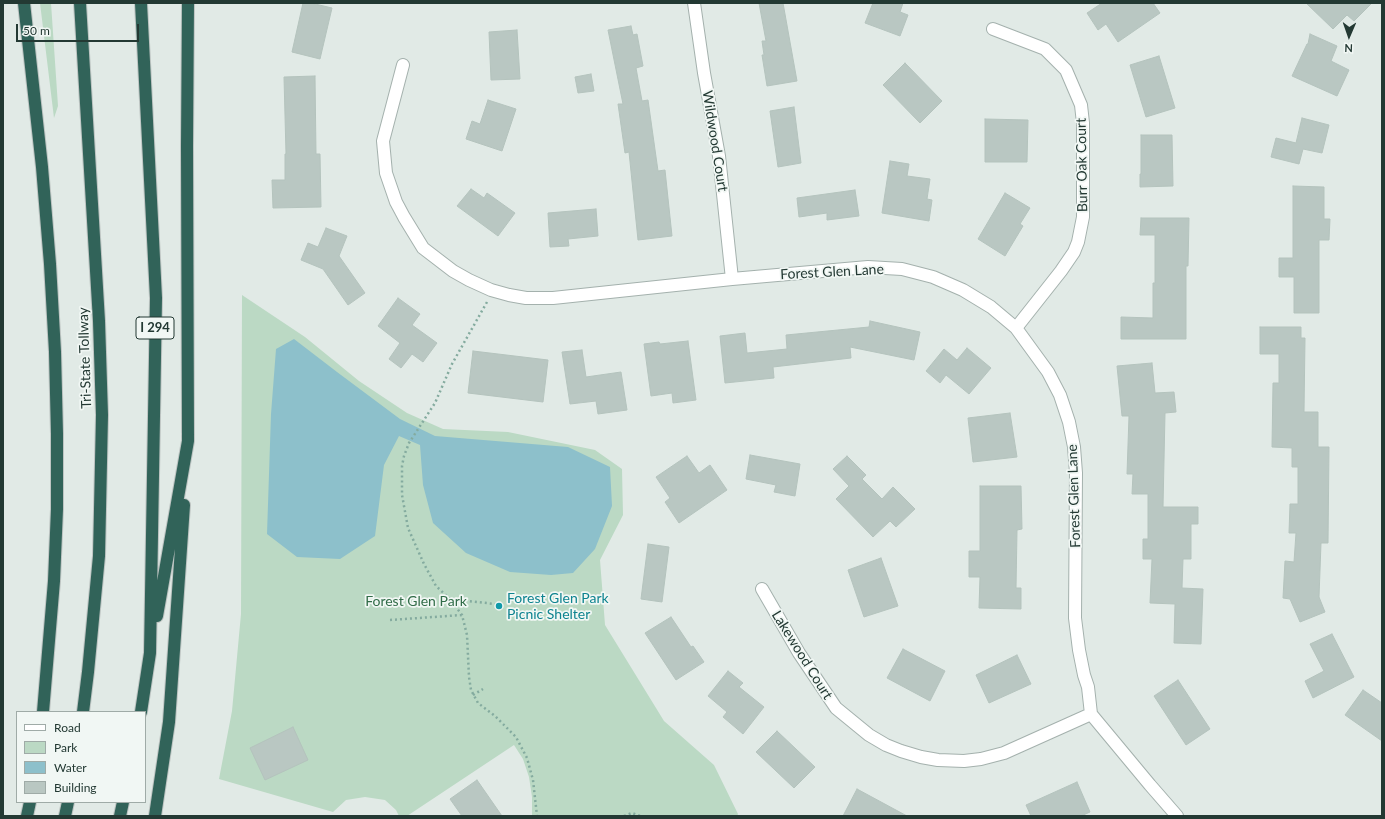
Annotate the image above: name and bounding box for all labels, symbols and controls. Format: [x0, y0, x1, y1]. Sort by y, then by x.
scale bar [18, 16, 141, 42]
north arrow [1329, 16, 1369, 56]
text: 50 m [23, 23, 50, 38]
text: N [1344, 42, 1353, 55]
street label: Wildwood Court [699, 89, 731, 193]
street label: Burr Oak Court [1073, 118, 1091, 212]
street label: Forest Glen Lane [780, 261, 884, 283]
street label: Tri-State Tollway [75, 307, 95, 409]
road number: I 294 [136, 317, 174, 339]
street label: Forest Glen Lane [1064, 444, 1084, 548]
place label: Forest Glen Park Picnic Shelter [507, 590, 609, 622]
park label: Forest Glen Park [365, 593, 467, 609]
marker: Forest Glen Park Picnic Shelter [494, 601, 504, 611]
street label: Lakewood Court [768, 608, 836, 702]
legend [16, 711, 146, 803]
text: Road [54, 720, 81, 735]
text: Park [54, 740, 77, 755]
text: Water [54, 760, 87, 775]
text: Building [54, 780, 97, 795]

